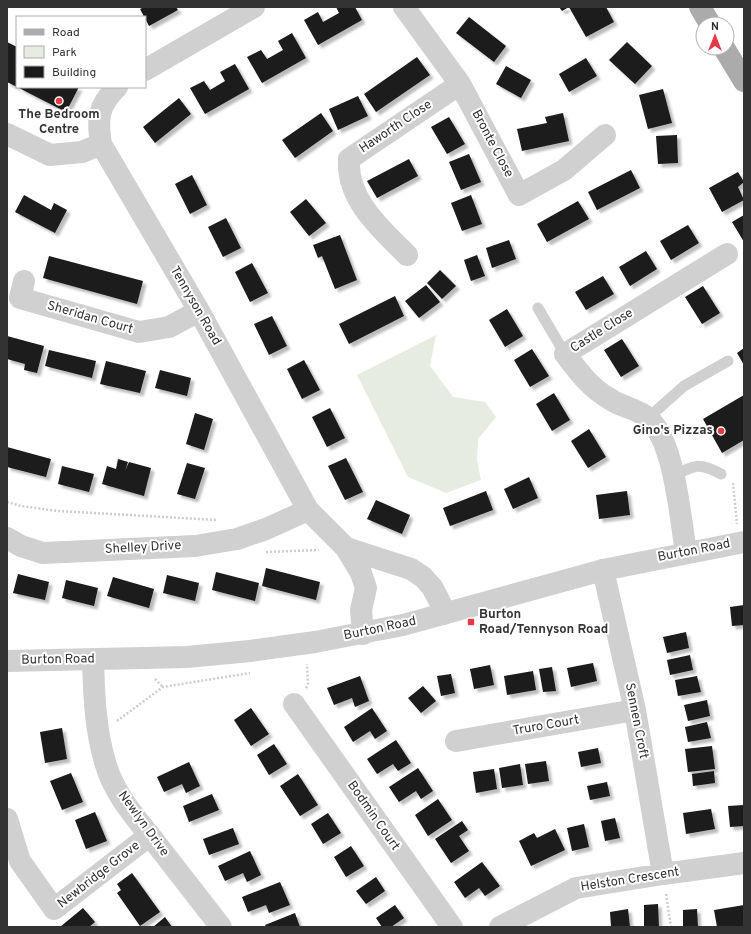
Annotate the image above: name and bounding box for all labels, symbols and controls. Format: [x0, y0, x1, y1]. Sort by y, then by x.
legend [16, 16, 146, 88]
north arrow [695, 16, 735, 56]
text: N [711, 20, 719, 34]
text: Road [52, 25, 80, 41]
text: Park [52, 45, 77, 61]
text: Building [52, 65, 96, 81]
marker: The Bedroom Centre [54, 96, 64, 106]
street label: Haworth Close [357, 97, 435, 157]
place label: The Bedroom Centre [18, 107, 100, 138]
street label: Bronte Close [467, 107, 517, 181]
street label: Tennyson Road [166, 264, 224, 348]
street label: Sheridan Court [45, 298, 135, 338]
street label: Castle Close [568, 305, 636, 357]
place label: Gino's Pizzas [633, 423, 713, 439]
marker: Gino's Pizzas [716, 426, 726, 436]
street label: Burton Road [656, 536, 732, 566]
street label: Shelley Drive [104, 538, 182, 558]
place label: Burton Road/Tennyson Road [479, 607, 608, 638]
street label: Burton Road [342, 614, 418, 644]
marker: Burton Road/Tennyson Road [466, 617, 476, 627]
street label: Burton Road [21, 651, 95, 669]
street label: Sennen Croft [621, 682, 651, 760]
street label: Truro Court [512, 712, 581, 740]
street label: Bodmin Court [343, 778, 403, 854]
street label: Newlyn Drive [114, 788, 172, 860]
street label: Newbridge Grove [55, 838, 143, 912]
street label: Helston Crescent [580, 864, 681, 896]

